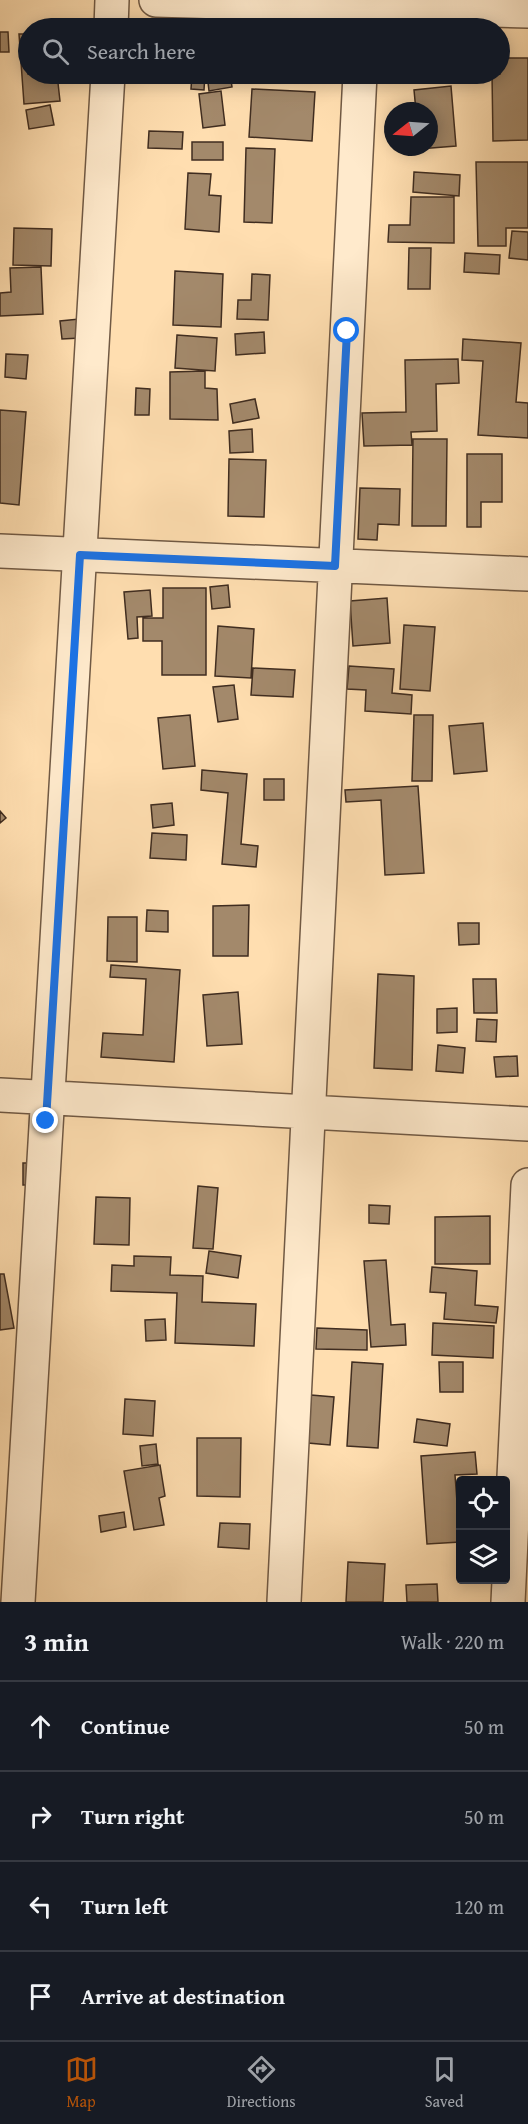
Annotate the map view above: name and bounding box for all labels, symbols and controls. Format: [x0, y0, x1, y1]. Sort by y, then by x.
search box [18, 18, 510, 84]
icon: search [39, 35, 72, 68]
text: Search here [87, 35, 196, 67]
north arrow [384, 102, 438, 156]
route start [333, 317, 359, 343]
route end [32, 1107, 58, 1133]
map controls [456, 1476, 510, 1584]
button: locate [456, 1476, 510, 1530]
button: layers [456, 1530, 510, 1584]
text: 3 min [24, 1622, 89, 1661]
text: Walk · 220 m [401, 1627, 504, 1656]
icon: ahead [24, 1710, 57, 1743]
text: Continue [81, 1710, 170, 1742]
text: 50 m [464, 1712, 504, 1741]
icon: right [24, 1800, 57, 1833]
text: Turn right [81, 1800, 184, 1832]
text: 50 m [464, 1802, 504, 1831]
icon: left [24, 1890, 57, 1923]
text: Turn left [81, 1890, 168, 1922]
text: 120 m [454, 1892, 504, 1921]
icon: arrive [24, 1980, 57, 2013]
text: Arrive at destination [81, 1980, 285, 2012]
tab: Map [65, 2053, 98, 2113]
tab: Directions [227, 2053, 296, 2113]
tab: Saved [425, 2053, 463, 2113]

